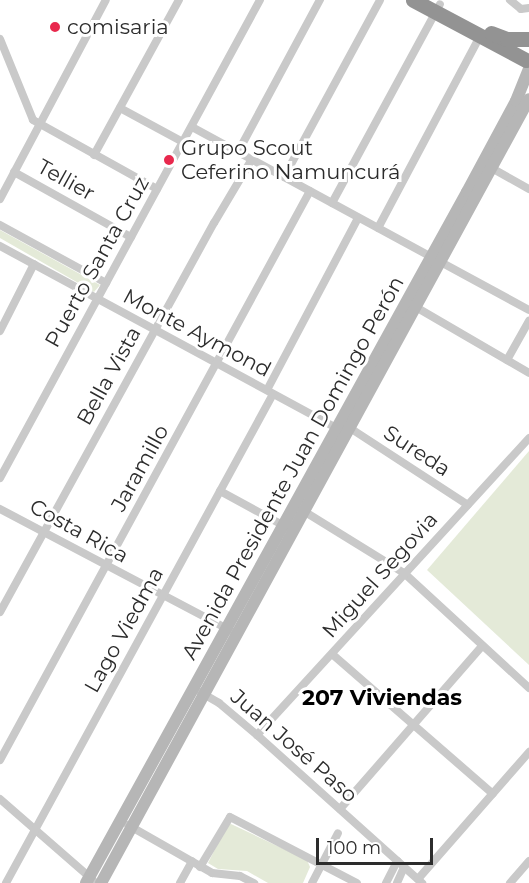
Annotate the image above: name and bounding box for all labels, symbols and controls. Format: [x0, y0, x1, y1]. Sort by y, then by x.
place label: comisaria [67, 14, 169, 40]
marker: comisaria [48, 20, 62, 34]
place label: Grupo Scout Ceferino Namuncurá [181, 135, 400, 185]
marker: Grupo Scout Ceferino Namuncurá [162, 153, 176, 167]
street label: Tellier [33, 154, 99, 206]
street label: Puerto Santa Cruz [40, 172, 154, 352]
street label: Avenida Presidente Juan Domingo Perón [177, 272, 409, 664]
street label: Monte Aymond [119, 283, 275, 383]
street label: Bella Vista [72, 322, 146, 430]
street label: Jaramillo [106, 420, 174, 516]
street label: Sureda [379, 420, 455, 482]
street label: Costa Rica [25, 494, 133, 568]
street label: Miguel Segovia [317, 507, 443, 643]
street label: Lago Viedma [79, 563, 169, 697]
street label: Juan José Paso [226, 684, 362, 808]
district label: 207 Viviendas [302, 685, 462, 711]
scale bar [319, 826, 436, 864]
text: 100 m [327, 837, 381, 859]

